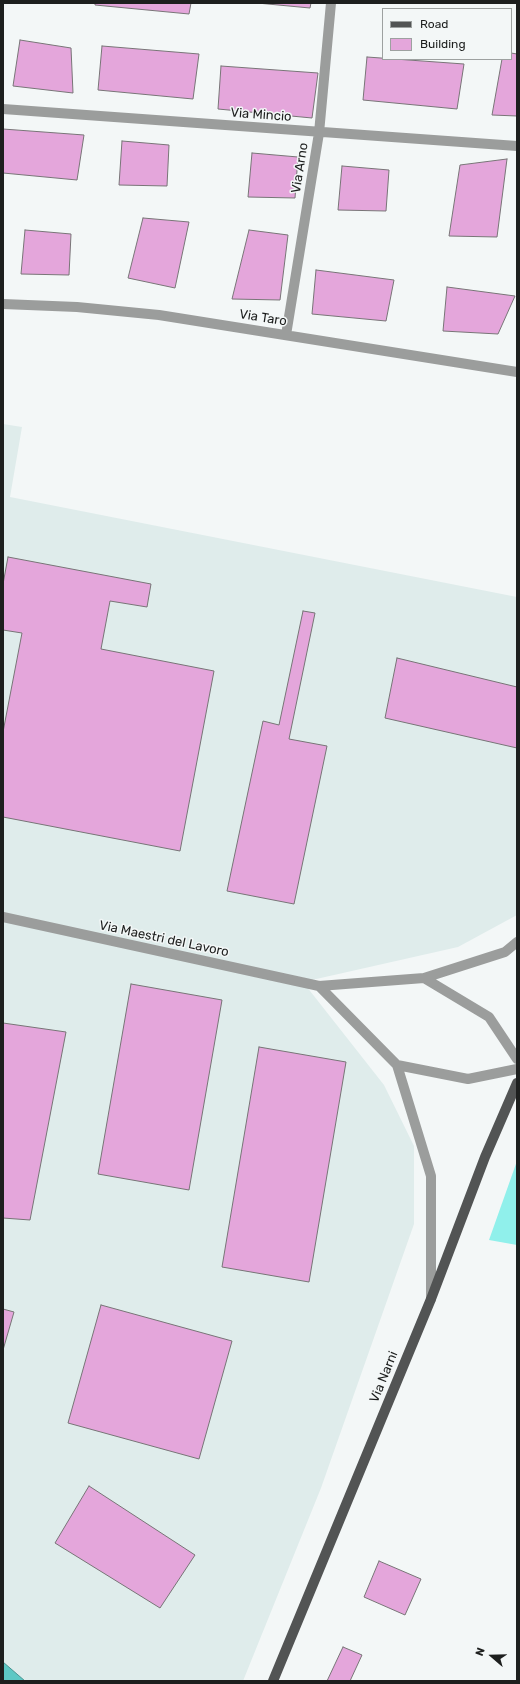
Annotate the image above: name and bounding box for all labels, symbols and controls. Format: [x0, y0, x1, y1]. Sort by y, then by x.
legend [382, 8, 512, 60]
text: Road [420, 17, 448, 31]
text: Building [420, 37, 466, 51]
street label: Via Mincio [230, 105, 292, 125]
street label: Via Arno [288, 142, 312, 194]
street label: Via Taro [238, 307, 288, 329]
street label: Via Maestri del Lavoro [98, 918, 230, 960]
street label: Via Narni [367, 1349, 401, 1405]
north arrow [472, 1636, 512, 1676]
text: N [473, 1646, 488, 1658]

